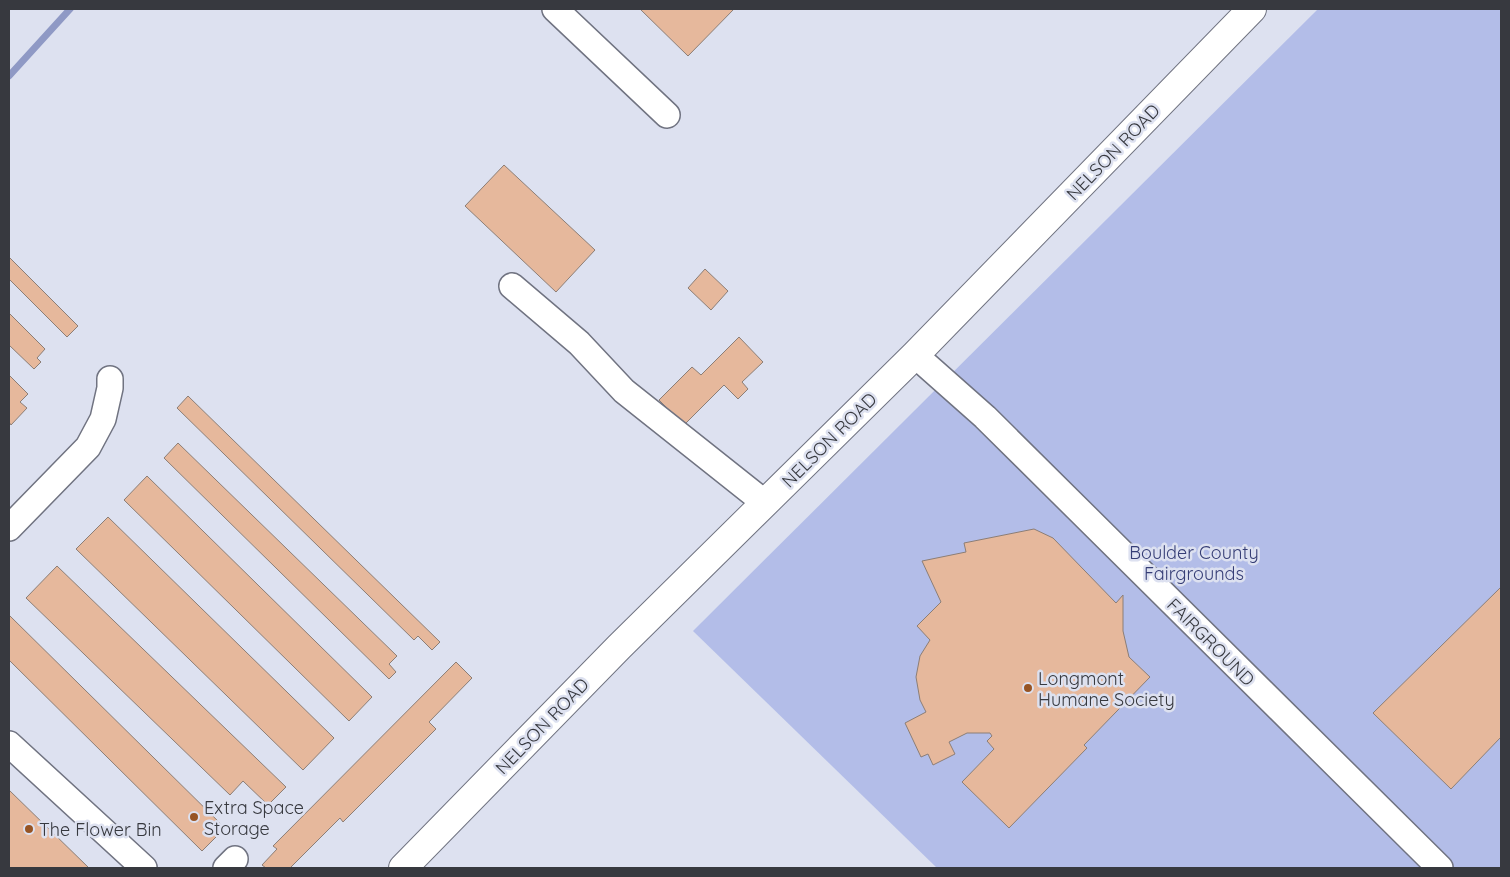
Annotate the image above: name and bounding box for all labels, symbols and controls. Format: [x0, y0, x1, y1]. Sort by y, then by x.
street label: NELSON ROAD [1061, 99, 1165, 205]
street label: NELSON ROAD [777, 388, 881, 492]
park label: Boulder County Fairgrounds [1129, 541, 1259, 585]
street label: FAIRGROUND [1162, 593, 1260, 691]
place label: Longmont Humane Society [1038, 667, 1175, 711]
street label: NELSON ROAD [490, 673, 594, 779]
marker: Longmont Humane Society [1022, 682, 1034, 694]
place label: Extra Space Storage [204, 796, 304, 840]
marker: Extra Space Storage [188, 811, 200, 823]
place label: The Flower Bin [39, 818, 162, 841]
marker: The Flower Bin [23, 823, 35, 835]

